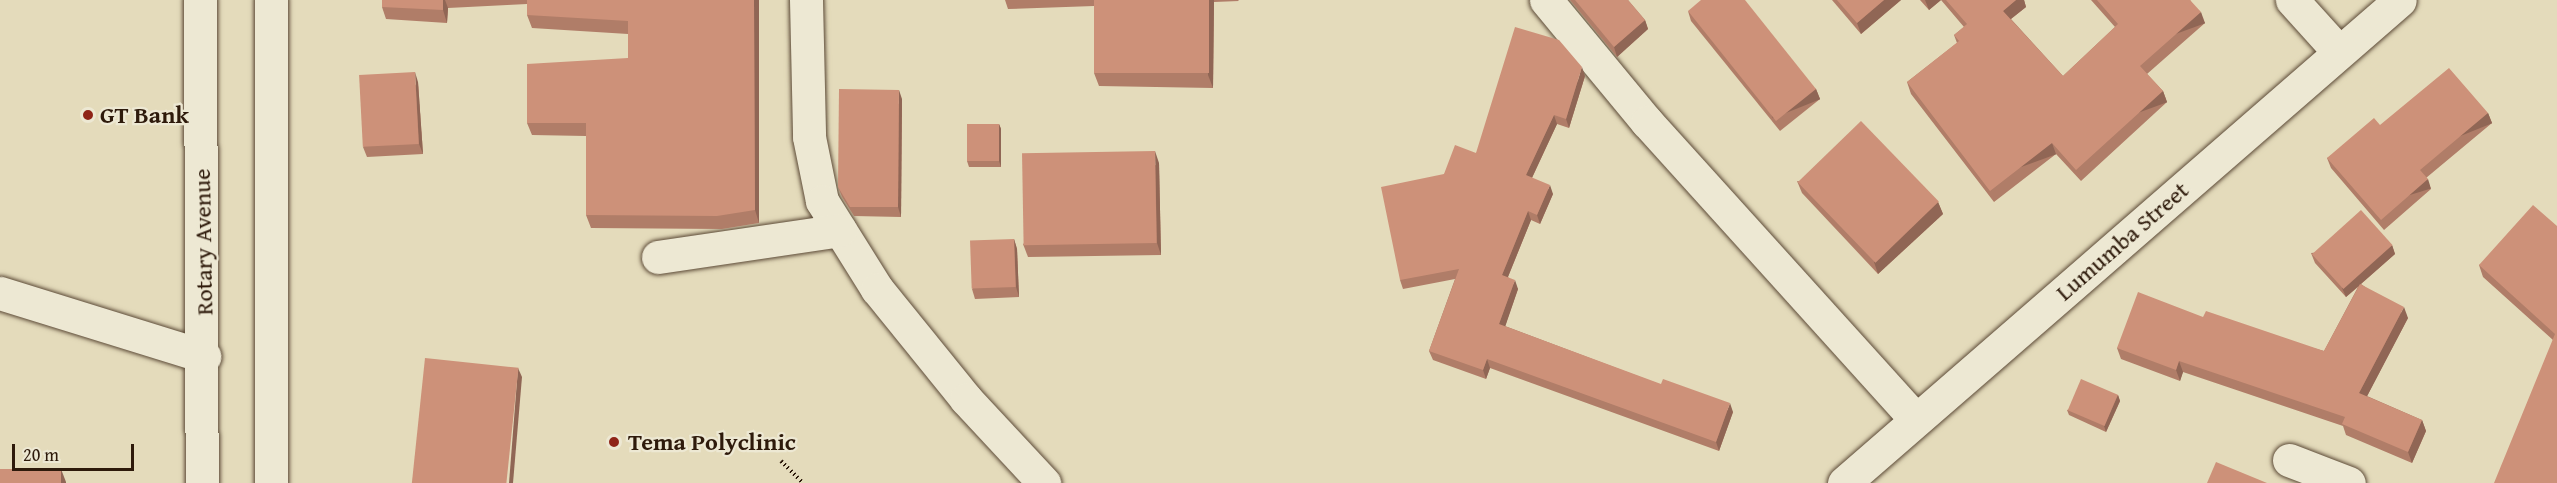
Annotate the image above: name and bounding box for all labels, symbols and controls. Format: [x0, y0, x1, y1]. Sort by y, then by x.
place label: GT Bank [100, 101, 189, 129]
marker: GT Bank [81, 108, 95, 122]
street label: Rotary Avenue [187, 168, 219, 316]
street label: Lumumba Street [2050, 175, 2194, 307]
place label: Tema Polyclinic [628, 428, 796, 456]
scale bar [15, 432, 136, 470]
marker: Tema Polyclinic [605, 433, 623, 451]
text: 20 m [23, 441, 59, 468]

